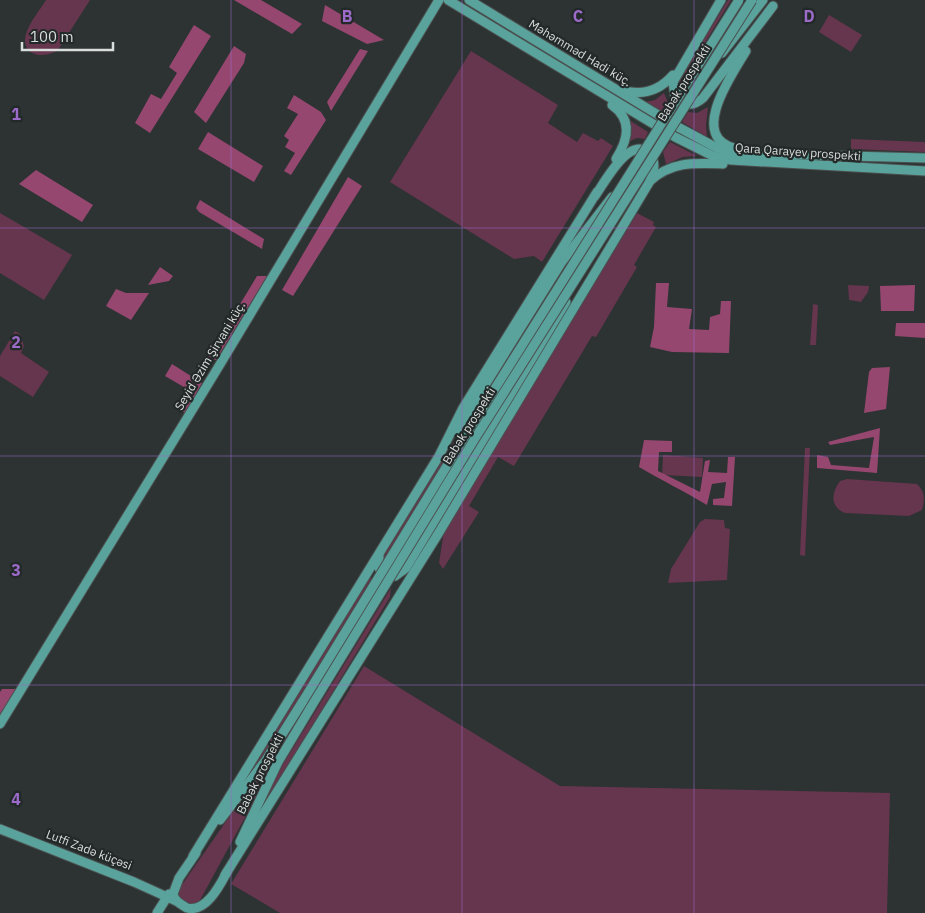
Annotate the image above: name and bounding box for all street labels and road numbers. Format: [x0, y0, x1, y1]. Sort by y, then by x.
street label: Məhəmməd Hadi küç. [526, 16, 634, 89]
street label: Babək prospekti [654, 42, 713, 124]
street label: Qara Qarayev prospekti [735, 140, 861, 163]
street label: Seyid Əzim Şirvani küç. [171, 299, 248, 413]
street label: Babək prospekti [439, 385, 498, 467]
street label: Babək prospekti [233, 731, 286, 816]
street label: Lutfi Zadə küçəsi [44, 826, 134, 873]

